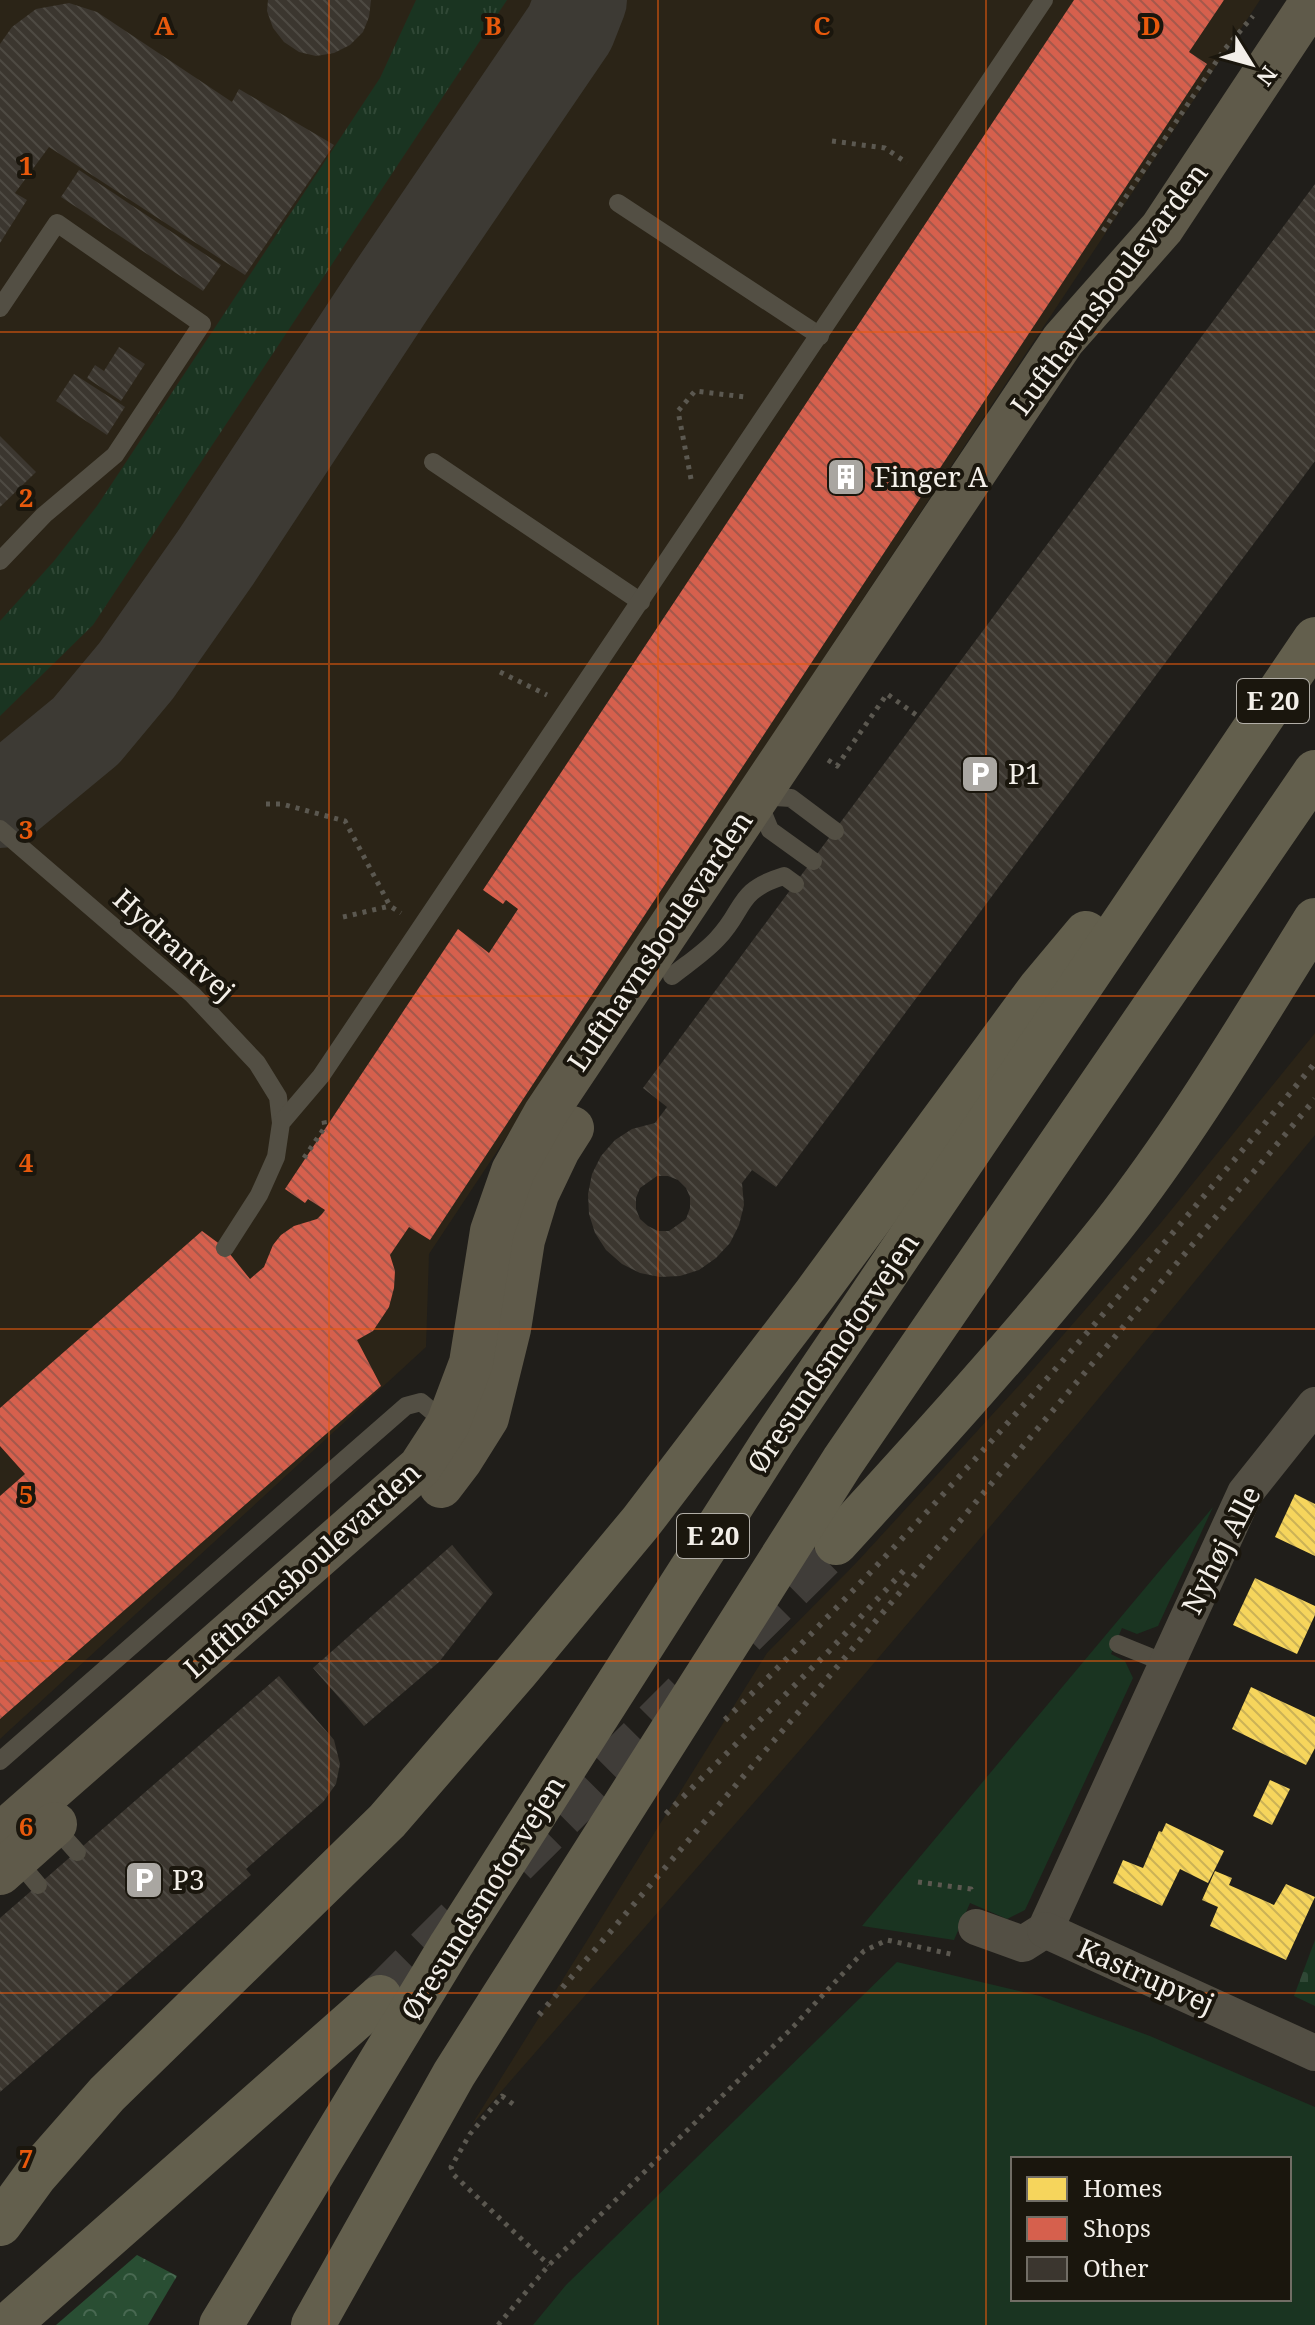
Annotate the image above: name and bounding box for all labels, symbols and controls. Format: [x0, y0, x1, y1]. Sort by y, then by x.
text: A [154, 7, 174, 43]
text: B [484, 7, 502, 43]
text: C [813, 7, 831, 43]
text: D [1141, 7, 1161, 43]
north arrow [1211, 24, 1291, 104]
text: N [1251, 61, 1285, 93]
text: 1 [19, 147, 33, 183]
street label: Lufthavnsboulevarden [1001, 155, 1215, 422]
building icon: Finger A [825, 456, 867, 498]
place label: Finger A [874, 457, 988, 495]
text: 2 [19, 479, 33, 515]
road number: E 20 [1237, 679, 1309, 723]
parking icon: P1 [959, 753, 1001, 795]
place label: P1 [1008, 754, 1041, 792]
street label: Lufthavnsboulevarden [558, 803, 760, 1078]
text: 3 [19, 811, 33, 847]
street label: Hydrantvej [106, 880, 244, 1009]
text: 4 [19, 1144, 34, 1180]
street label: Øresundsmotorvejen [738, 1225, 927, 1480]
street label: Lufthavnsboulevarden [175, 1453, 428, 1686]
text: 5 [19, 1476, 33, 1512]
street label: Nyhøj Alle [1172, 1479, 1269, 1620]
road number: E 20 [677, 1514, 749, 1558]
street label: Øresundsmotorvejen [391, 1768, 573, 2027]
text: 6 [19, 1808, 33, 1844]
parking icon: P3 [123, 1859, 165, 1901]
place label: P3 [172, 1860, 205, 1898]
street label: Kastrupvej [1072, 1928, 1221, 2022]
text: 7 [19, 2140, 33, 2176]
legend [1011, 2157, 1291, 2301]
text: Homes [1083, 2171, 1162, 2204]
text: Shops [1083, 2211, 1151, 2244]
text: Other [1083, 2251, 1149, 2284]

